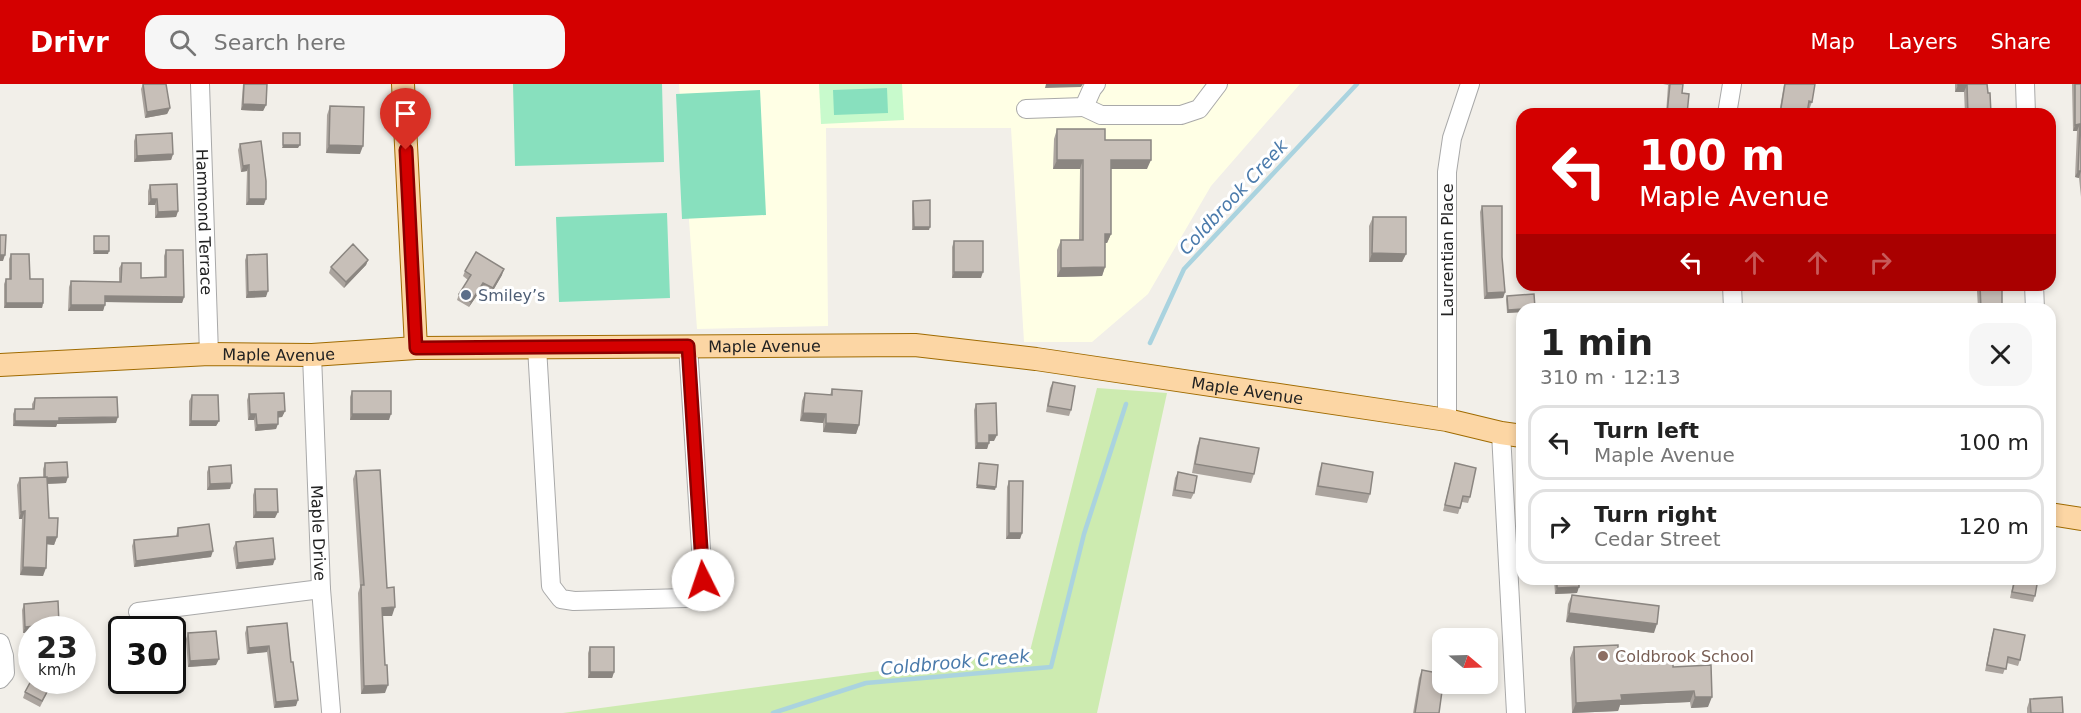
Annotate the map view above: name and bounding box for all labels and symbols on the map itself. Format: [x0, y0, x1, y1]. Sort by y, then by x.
pin [380, 88, 431, 150]
water label: Coldbrook Creek [1174, 134, 1293, 259]
street label: Hammond Terrace [193, 148, 217, 295]
street label: Laurentian Place [1438, 183, 1457, 317]
place label: Smiley’s [478, 286, 545, 305]
marker: Smiley’s [459, 288, 473, 302]
street label: Maple Avenue [708, 336, 821, 356]
street label: Maple Avenue [222, 344, 336, 365]
street label: Maple Avenue [1190, 373, 1304, 408]
street label: Maple Drive [308, 485, 330, 581]
position arrow [671, 548, 735, 612]
speed limit sign: 30 [108, 616, 186, 694]
north arrow [1432, 628, 1498, 694]
water label: Coldbrook Creek [880, 645, 1032, 679]
place label: Coldbrook School [1615, 647, 1754, 666]
marker: Coldbrook School [1596, 649, 1610, 663]

